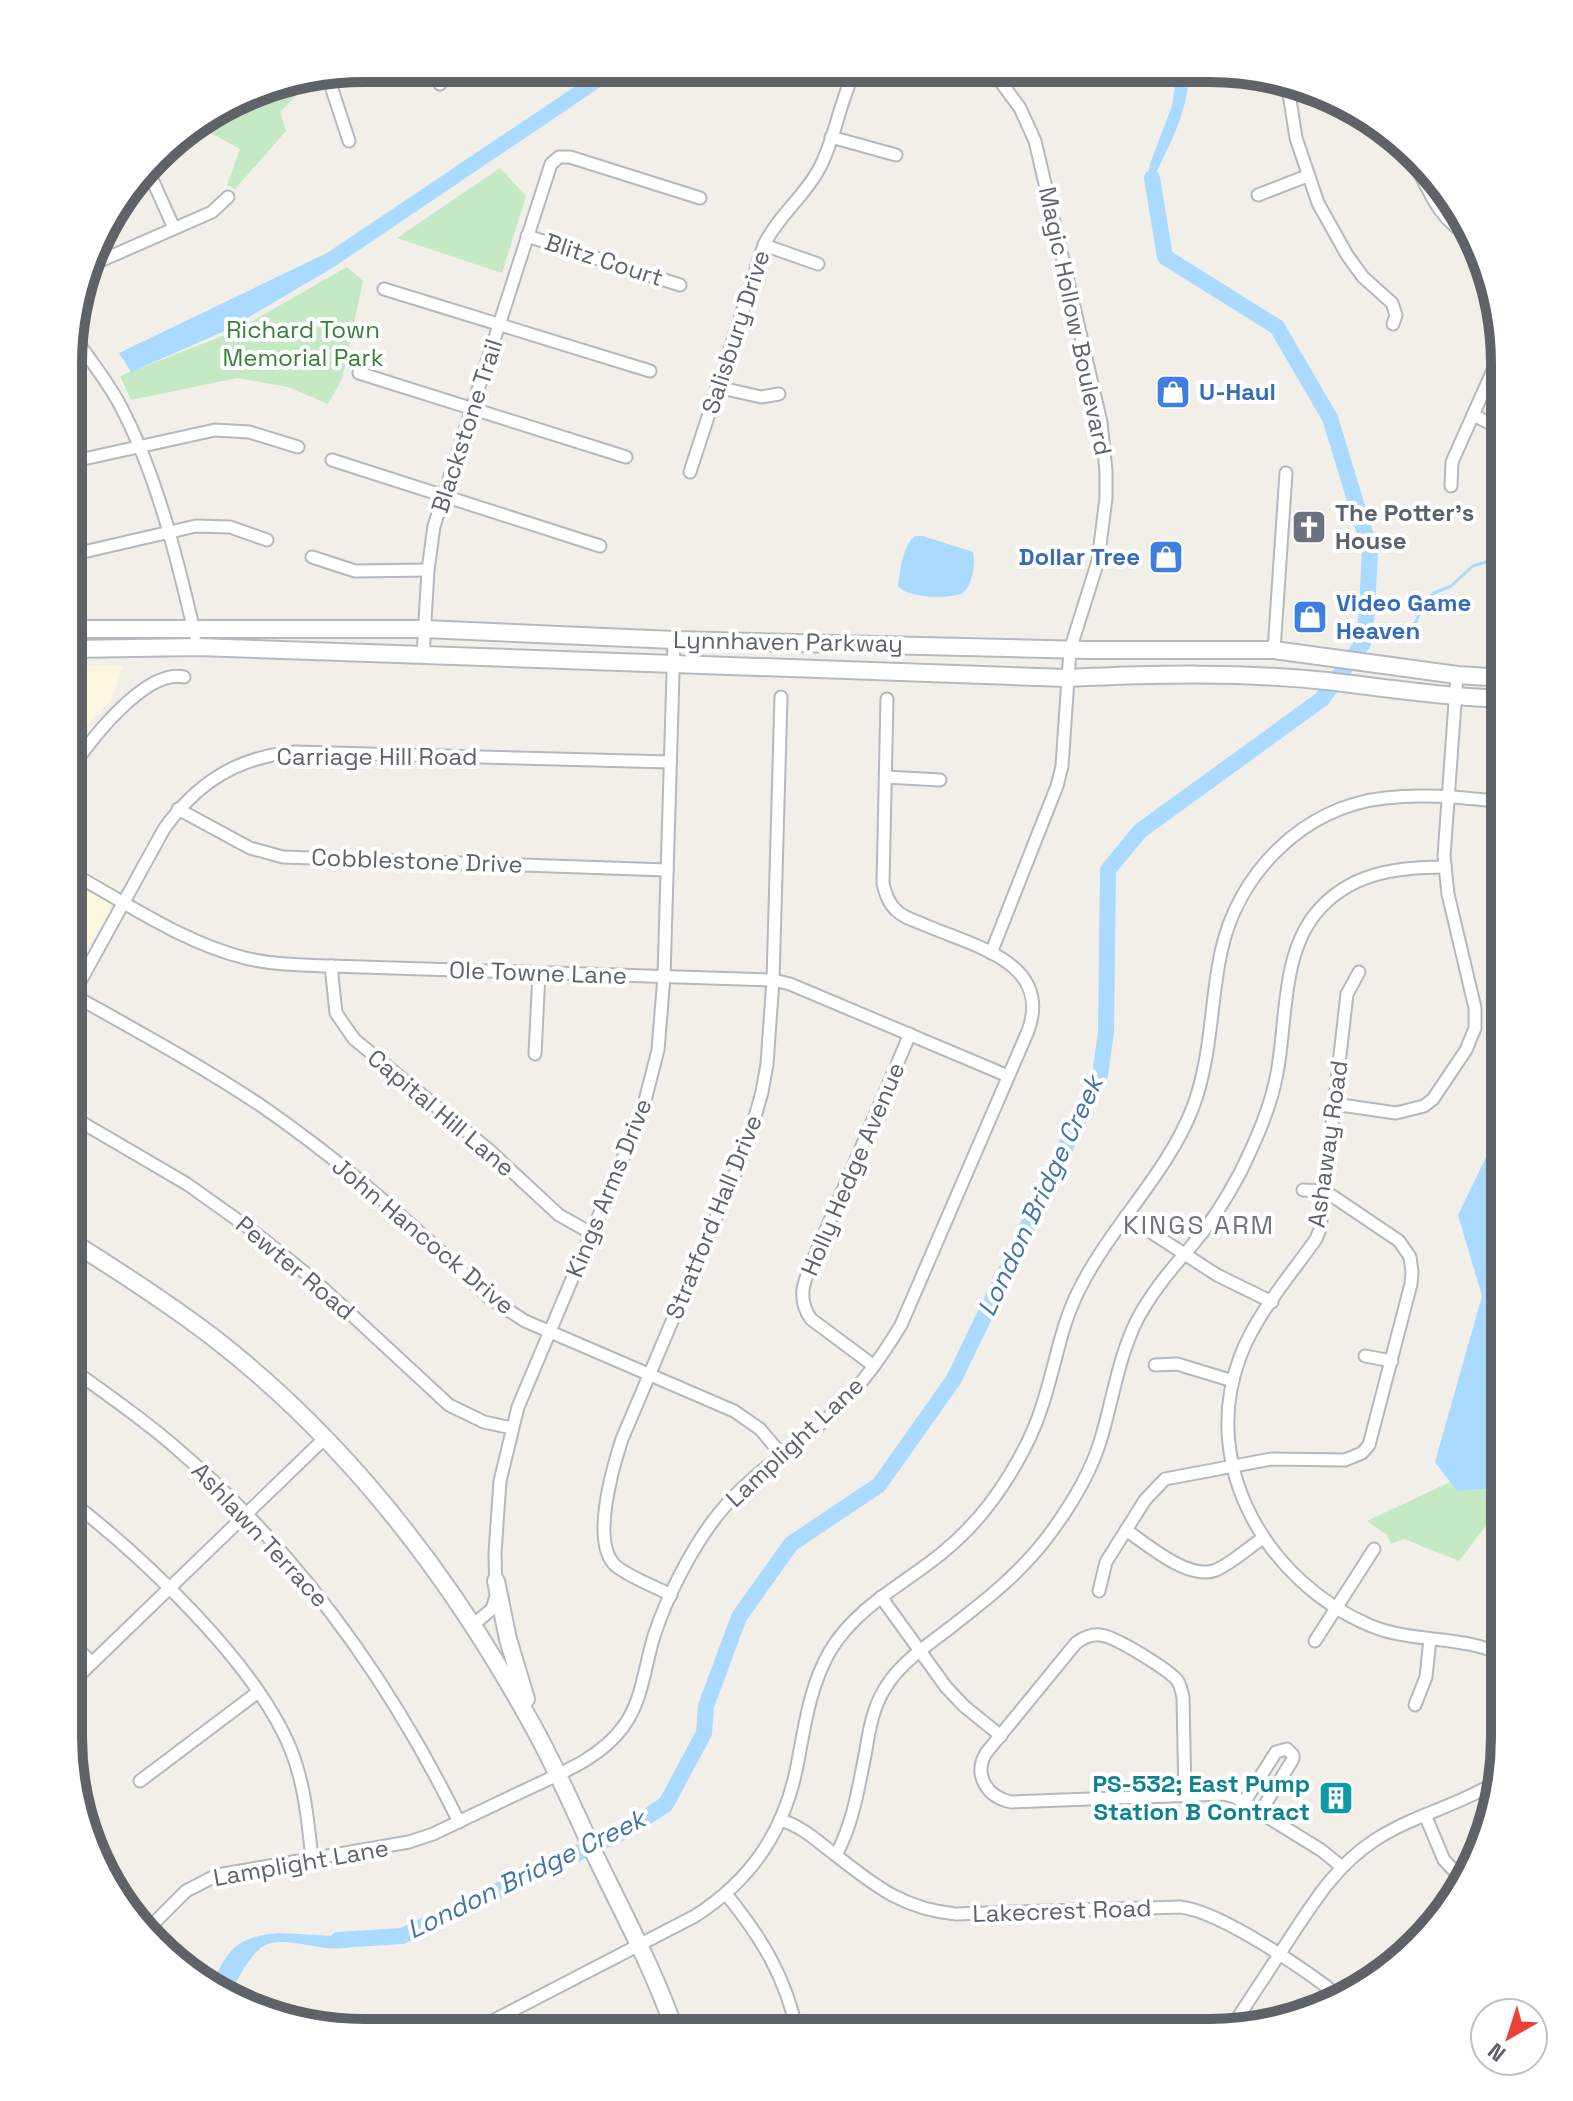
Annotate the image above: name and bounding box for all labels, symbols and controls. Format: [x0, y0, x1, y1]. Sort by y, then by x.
street label: Magic Hollow Boulevard [1032, 184, 1119, 458]
street label: Blitz Court [541, 226, 667, 293]
street label: Salisbury Drive [694, 246, 777, 418]
park label: Richard Town Memorial Park [222, 314, 384, 373]
street label: Blackstone Trail [424, 335, 509, 517]
shop icon: U-Haul [1154, 373, 1192, 411]
place label: U-Haul [1199, 376, 1276, 407]
place label: The Potter's House [1335, 497, 1474, 556]
church icon: The Potter's House [1290, 508, 1328, 546]
shop icon: Dollar Tree [1147, 538, 1185, 576]
place label: Dollar Tree [1019, 541, 1140, 572]
place label: Video Game Heaven [1336, 587, 1471, 646]
shop icon: Video Game Heaven [1291, 598, 1329, 636]
street label: Lynnhaven Parkway [673, 624, 903, 659]
street label: Carriage Hill Road [277, 741, 477, 772]
street label: Cobblestone Drive [311, 841, 523, 880]
street label: Ole Towne Lane [448, 954, 628, 991]
street label: Capital Hill Lane [361, 1042, 521, 1183]
street label: Holly Hedge Avenue [794, 1057, 912, 1280]
street label: Ashaway Road [1300, 1058, 1355, 1229]
water label: London Bridge Creek [969, 1068, 1112, 1322]
street label: Kings Arms Drive [559, 1094, 659, 1282]
street label: Stratford Hall Drive [658, 1110, 769, 1324]
street label: John Hancock Drive [326, 1150, 521, 1321]
district label: KINGS ARM [1123, 1208, 1275, 1242]
street label: Pewter Road [229, 1209, 361, 1326]
street label: Lamplight Lane [719, 1370, 870, 1514]
street label: Ashlawn Terrace [185, 1456, 335, 1614]
place label: PS-532; East Pump Station B Contract [1093, 1768, 1310, 1827]
building icon: PS-532; East Pump Station B Contract [1317, 1779, 1355, 1817]
water label: London Bridge Creek [401, 1800, 654, 1947]
street label: Lamplight Lane [211, 1832, 391, 1893]
street label: Lakecrest Road [972, 1892, 1152, 1929]
north arrow [1469, 1997, 1549, 2077]
text: N [1482, 2037, 1511, 2068]

